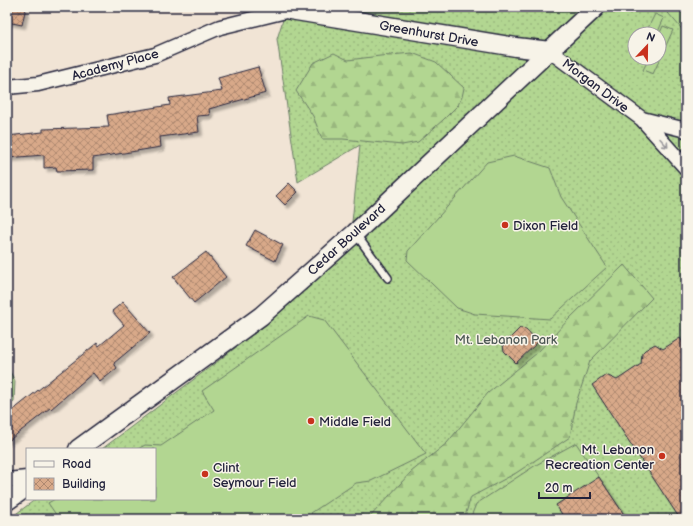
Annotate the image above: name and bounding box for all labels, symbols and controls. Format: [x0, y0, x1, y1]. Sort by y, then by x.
street label: Greenhurst Drive [378, 17, 480, 51]
north arrow [627, 26, 667, 66]
text: N [644, 30, 657, 45]
street label: Academy Place [70, 46, 161, 84]
street label: Morgan Drive [559, 56, 632, 116]
one-way arrow [659, 138, 668, 148]
street label: Cedar Boulevard [304, 201, 389, 279]
place label: Dixon Field [513, 218, 578, 234]
marker: Dixon Field [500, 220, 510, 230]
park label: Mt. Lebanon Park [455, 332, 558, 348]
place label: Middle Field [319, 414, 391, 430]
marker: Middle Field [306, 416, 316, 426]
place label: Mt. Lebanon Recreation Center [545, 442, 654, 473]
legend [26, 448, 156, 500]
marker: Mt. Lebanon Recreation Center [657, 451, 667, 461]
text: Road [62, 457, 91, 472]
place label: Clint Seymour Field [213, 460, 297, 491]
marker: Clint Seymour Field [200, 469, 210, 479]
scale bar [539, 474, 590, 500]
text: Building [62, 477, 106, 492]
text: 20 m [545, 481, 572, 496]

